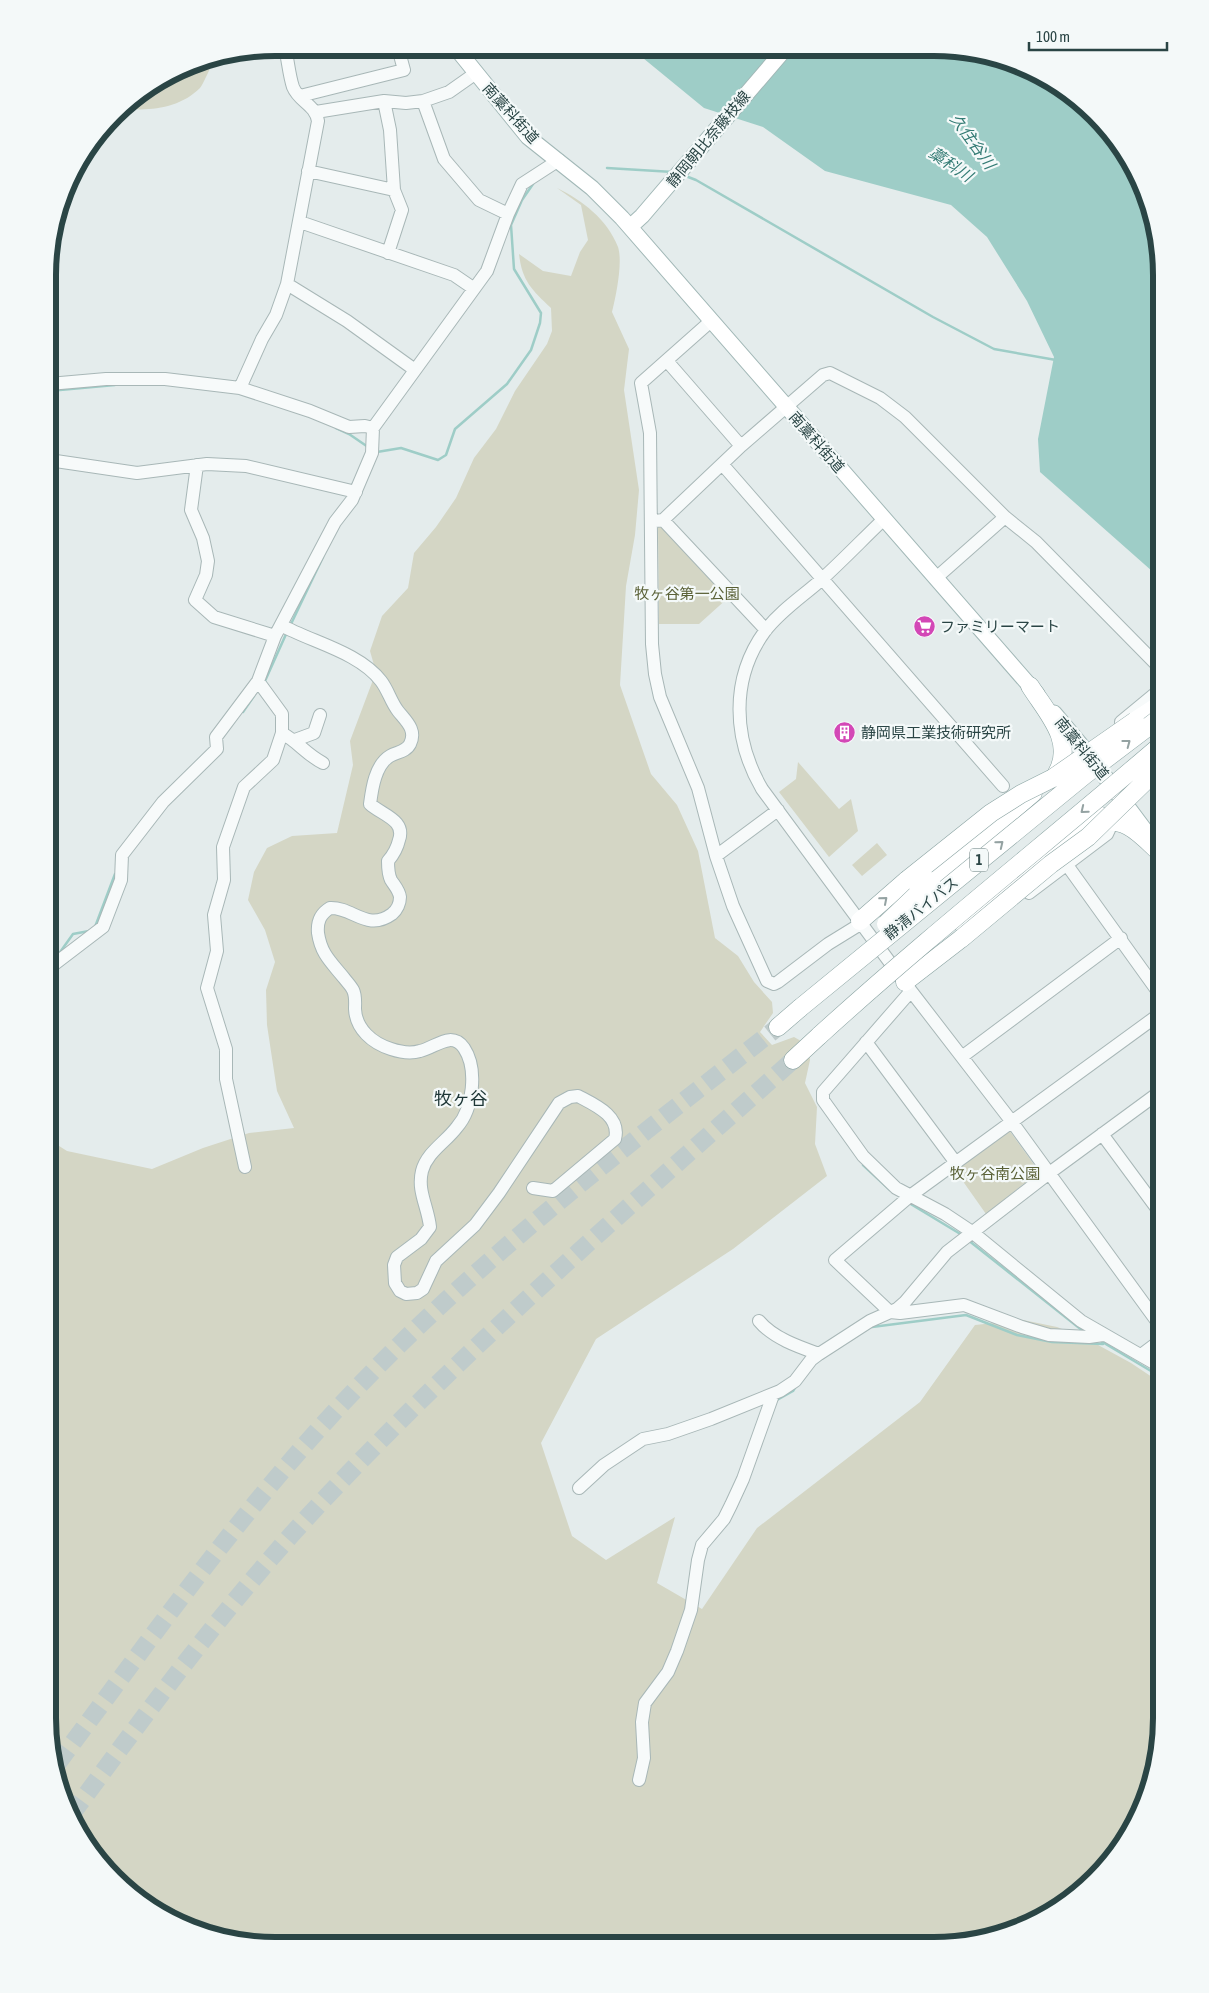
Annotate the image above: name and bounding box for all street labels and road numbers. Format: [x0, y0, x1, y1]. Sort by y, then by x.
street label: 南藁科街道 [480, 79, 542, 147]
street label: 静岡朝比奈藤枝線 [663, 88, 753, 190]
street label: 南藁科街道 [786, 408, 848, 476]
street label: 南藁科街道 [1052, 714, 1112, 782]
road number: 1 [970, 848, 988, 872]
street label: 静清バイパス [881, 873, 961, 943]

